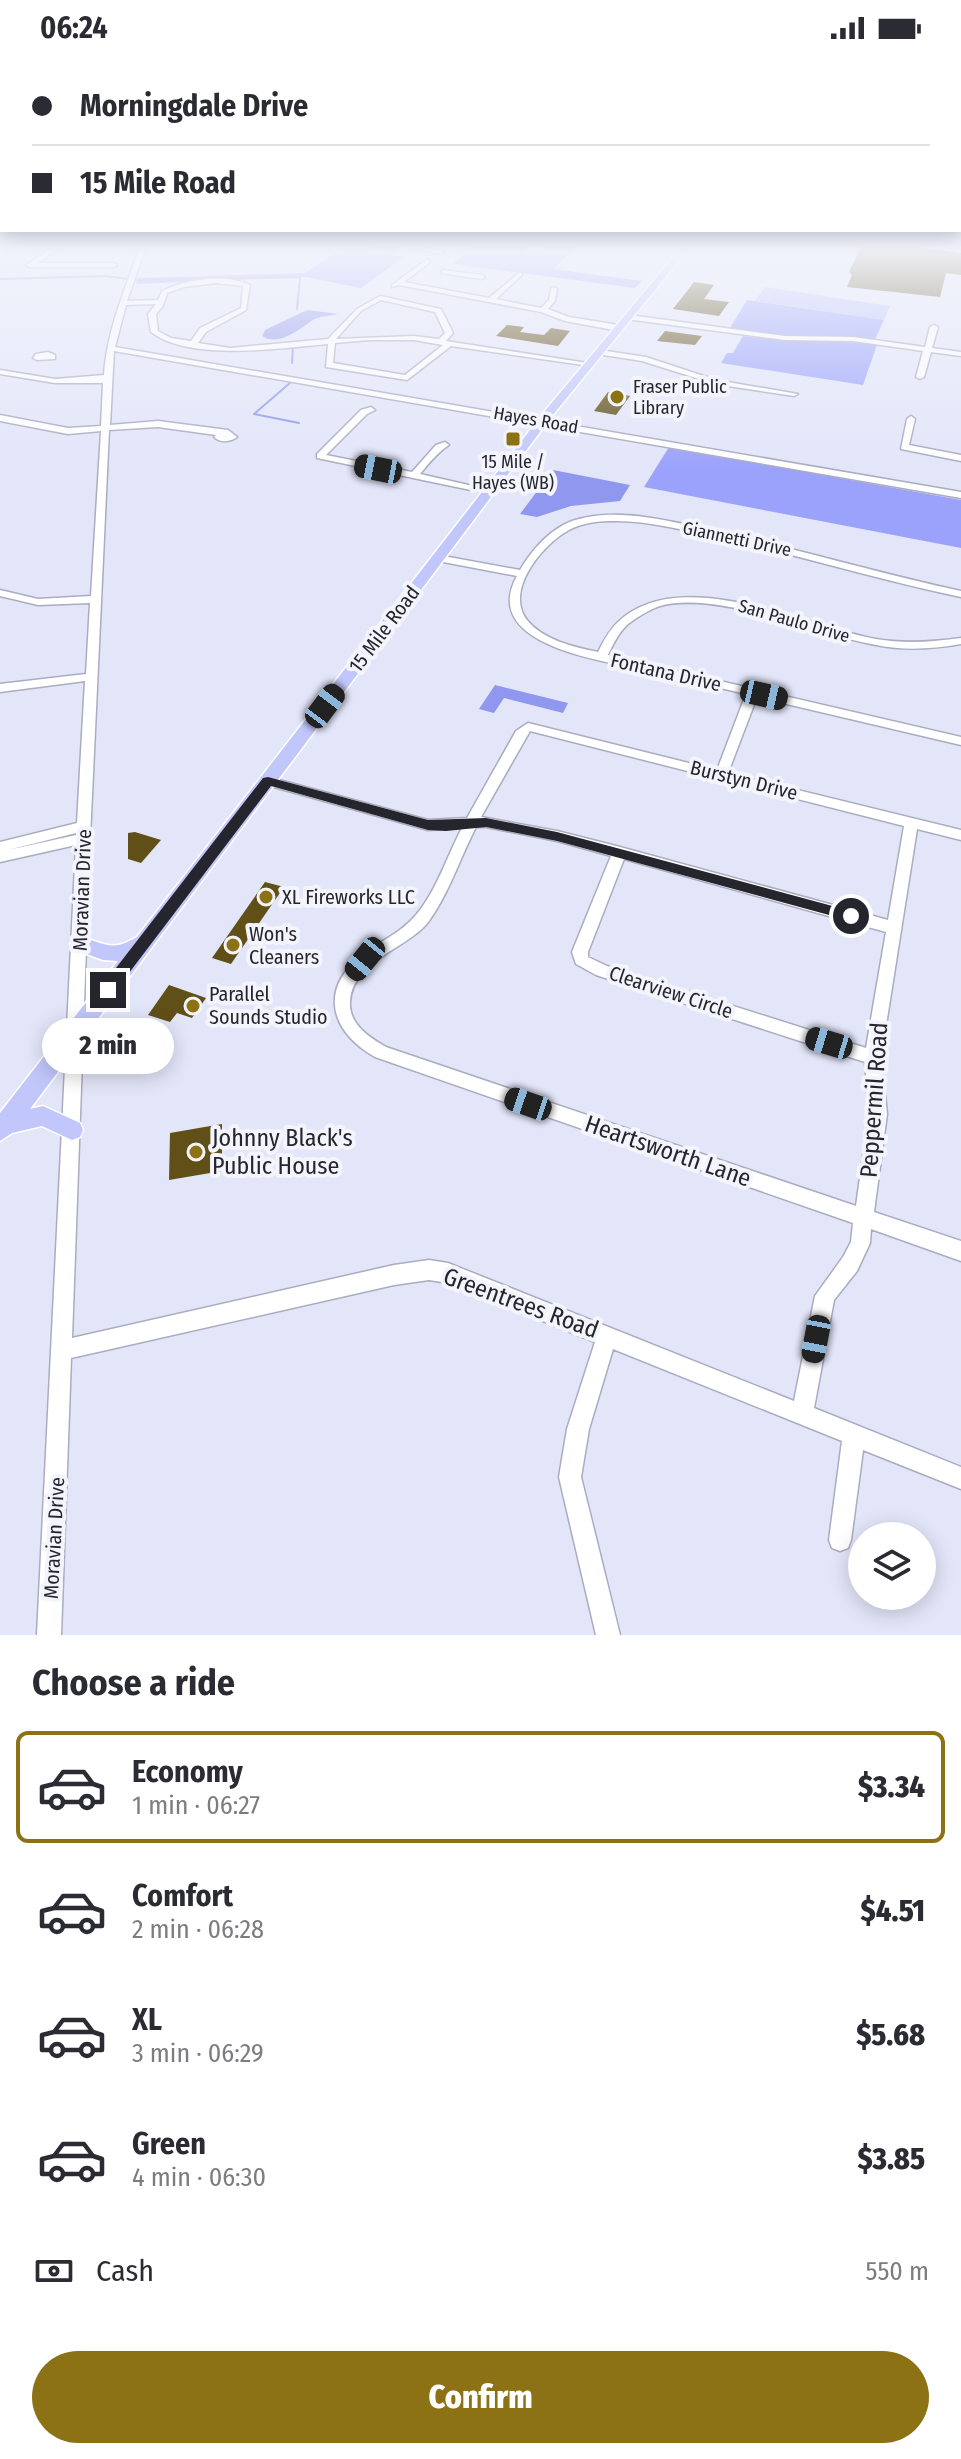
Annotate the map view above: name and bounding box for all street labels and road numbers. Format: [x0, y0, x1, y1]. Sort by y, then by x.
street label: Hayes Road [492, 402, 580, 438]
street label: Giannetti Drive [681, 517, 793, 561]
street label: 15 Mile Road [344, 581, 424, 677]
street label: San Paulo Drive [736, 595, 852, 647]
street label: Fontana Drive [608, 648, 724, 696]
street label: Burstyn Drive [688, 755, 800, 805]
street label: Moravian Drive [68, 829, 96, 951]
street label: Clearview Circle [606, 961, 736, 1023]
street label: Peppermil Road [855, 1021, 893, 1179]
street label: Heartsworth Lane [581, 1109, 755, 1193]
street label: Greentrees Road [440, 1262, 602, 1344]
street label: Moravian Drive [39, 1476, 69, 1600]

